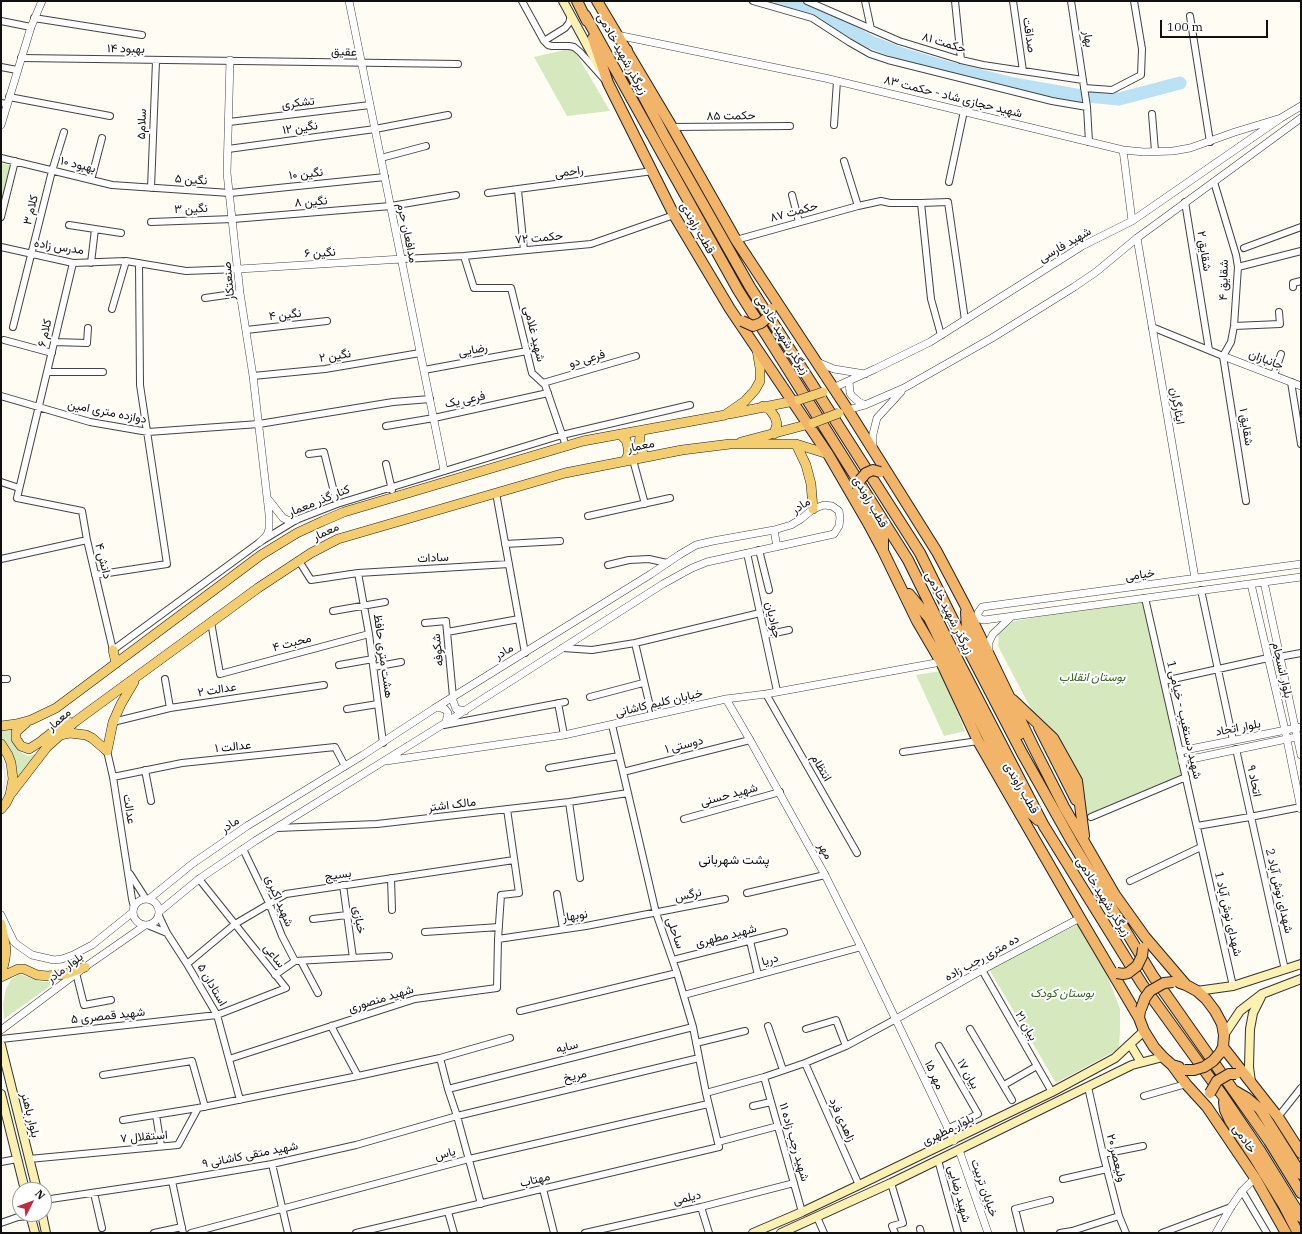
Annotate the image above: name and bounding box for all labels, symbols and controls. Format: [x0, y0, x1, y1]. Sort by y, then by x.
street label: زیرگذر شهید خادمی [594, 11, 650, 97]
scale bar [1162, 12, 1270, 38]
street label: صداقت [1019, 16, 1039, 54]
text: 100 m [1167, 19, 1203, 34]
street label: حکمت ۸۱ [920, 29, 968, 57]
street label: بهار [1080, 30, 1096, 48]
street label: بهبود ۱۴ [107, 41, 145, 57]
street label: عقیق [331, 44, 357, 60]
street label: شهید حجازی شاد - حکمت ۸۳ [882, 73, 1024, 121]
street label: تشکری [281, 94, 315, 112]
street label: سلام۵ [134, 108, 150, 140]
street label: حکمت ۸۵ [706, 108, 756, 124]
street label: نگین ۱۲ [281, 118, 319, 138]
street label: بهبود ۱۰ [59, 154, 97, 176]
street label: راحمی [554, 163, 584, 181]
street label: نگین ۱۰ [288, 165, 324, 183]
street label: نگین ۵ [174, 172, 208, 188]
street label: کلام ۳ [20, 194, 42, 226]
street label: نگین ۸ [294, 194, 328, 210]
street label: حکمت ۸۷ [768, 199, 820, 225]
street label: قطب راوندی [676, 200, 718, 256]
street label: نگین ۳ [174, 201, 208, 217]
street label: مدافعان حرم [394, 202, 420, 264]
street label: شهید فارسی [1036, 224, 1094, 266]
street label: حکمت ۷۲ [514, 229, 564, 247]
street label: شقایق ۲ [1194, 230, 1214, 272]
street label: مدرس زاده [33, 236, 85, 258]
street label: نگین ۶ [304, 245, 336, 261]
street label: شقایق ۴ [1216, 259, 1232, 301]
street label: صنعتکار [220, 261, 238, 301]
street label: زیرگذر شهید خادمی [752, 293, 812, 377]
street label: شهید غلامی [520, 305, 548, 363]
street label: نگین ۴ [268, 306, 302, 324]
street label: کلام ۶ [35, 318, 55, 348]
street label: رضایی [457, 340, 489, 360]
street label: نگین ۲ [318, 346, 352, 366]
street label: فرعی دو [567, 347, 607, 371]
street label: جانبازان [1247, 347, 1285, 373]
street label: ایثارگران [1167, 386, 1187, 426]
street label: فرعی یک [443, 389, 487, 411]
street label: دوازده متری امین [66, 397, 148, 427]
street label: شقایق ۱ [1236, 407, 1256, 447]
street label: معمار [626, 436, 656, 456]
street label: قطب راوندی [849, 474, 891, 530]
street label: کنار گذر معمار [286, 482, 352, 520]
street label: مادر [789, 495, 813, 517]
street label: معمار [311, 520, 341, 544]
street label: دانش ۴ [92, 542, 114, 580]
street label: سادات [417, 550, 449, 566]
street label: خیامی [1124, 566, 1156, 584]
street label: زیرگذر شهید خادمی [922, 569, 976, 657]
street label: جوادیان [762, 600, 784, 640]
street label: هشت متری حافظ [370, 613, 396, 699]
street label: محبت ۴ [271, 631, 313, 655]
street label: شکوفه [429, 633, 447, 667]
street label: مادر [492, 641, 516, 663]
street label: بلوار انسجام [1269, 641, 1295, 699]
street label: شهید دستغیب - خیامی 1 [1163, 659, 1205, 781]
park label: بوستان انقلاب [1059, 671, 1125, 685]
street label: عدالت ۲ [197, 680, 237, 700]
street label: خیابان کلیم کاشانی [614, 686, 704, 720]
street label: معمار [44, 706, 74, 734]
street label: بلوار اتحاد [1214, 717, 1262, 739]
street label: دوستی ۱ [663, 733, 705, 757]
street label: عدالت ۱ [214, 738, 252, 756]
street label: انتظام [808, 752, 834, 784]
street label: قطب راوندی [1000, 760, 1042, 816]
street label: اتحاد ۹ [1244, 764, 1264, 798]
street label: شهید حسنی [699, 780, 759, 810]
street label: عدالت [120, 793, 138, 825]
street label: مالک اشتر [427, 795, 477, 815]
street label: مادر [218, 814, 242, 836]
street label: مهر [815, 840, 835, 862]
street label: شهدای نوش آباد 2 [1262, 847, 1296, 935]
district label: پشت شهربانی [699, 852, 769, 868]
street label: زیرگذر شهید خادمی [1073, 855, 1133, 939]
street label: بسیج [324, 866, 352, 884]
street label: شهدای نوش آباد 1 [1211, 870, 1245, 958]
street label: شهید اکبری [262, 873, 296, 929]
street label: نرگس [673, 885, 703, 905]
street label: خبازی [350, 905, 368, 935]
street label: نوبهار [561, 907, 589, 925]
street label: ساحلی [663, 915, 687, 951]
street label: شهید مطهری [694, 921, 758, 951]
street label: ده متری رجب زاده [942, 932, 1022, 984]
street label: ساعی [260, 941, 288, 971]
street label: بلوار مادر [44, 950, 86, 986]
street label: دریا [760, 951, 780, 969]
street label: استادان ۵ [194, 961, 230, 1009]
street label: شهید منصوری [347, 982, 415, 1016]
park label: بوستان کودک [1030, 987, 1094, 1001]
street label: شهید قمصری ۵ [70, 1005, 146, 1027]
street label: بیان ۲۱ [1012, 1009, 1040, 1043]
street label: سایه [554, 1037, 580, 1057]
street label: بیان ۱۷ [954, 1056, 982, 1092]
street label: مهر ۱۵ [921, 1058, 947, 1092]
street label: مریخ [562, 1066, 588, 1086]
street label: بلوار باهنر [17, 1091, 43, 1139]
street label: زاهدی فرد [826, 1096, 858, 1144]
street label: شهید رجب زاده ۱۱ [776, 1101, 812, 1183]
street label: بلوار مطهری [920, 1111, 976, 1149]
street label: خادمی [1229, 1122, 1259, 1156]
street label: استقلال ۷ [120, 1128, 168, 1146]
street label: ولیعصر ۲۰ [1103, 1132, 1129, 1184]
street label: شهید متقی کاشانی ۹ [201, 1139, 299, 1171]
street label: یاس [433, 1144, 457, 1164]
street label: خیابان تربیت [967, 1157, 1001, 1219]
street label: شهید رضایی [944, 1164, 974, 1224]
street label: مهتاب [518, 1169, 552, 1191]
north arrow [12, 1182, 52, 1222]
text: N [32, 1187, 48, 1203]
street label: دیلمی [672, 1188, 702, 1208]

